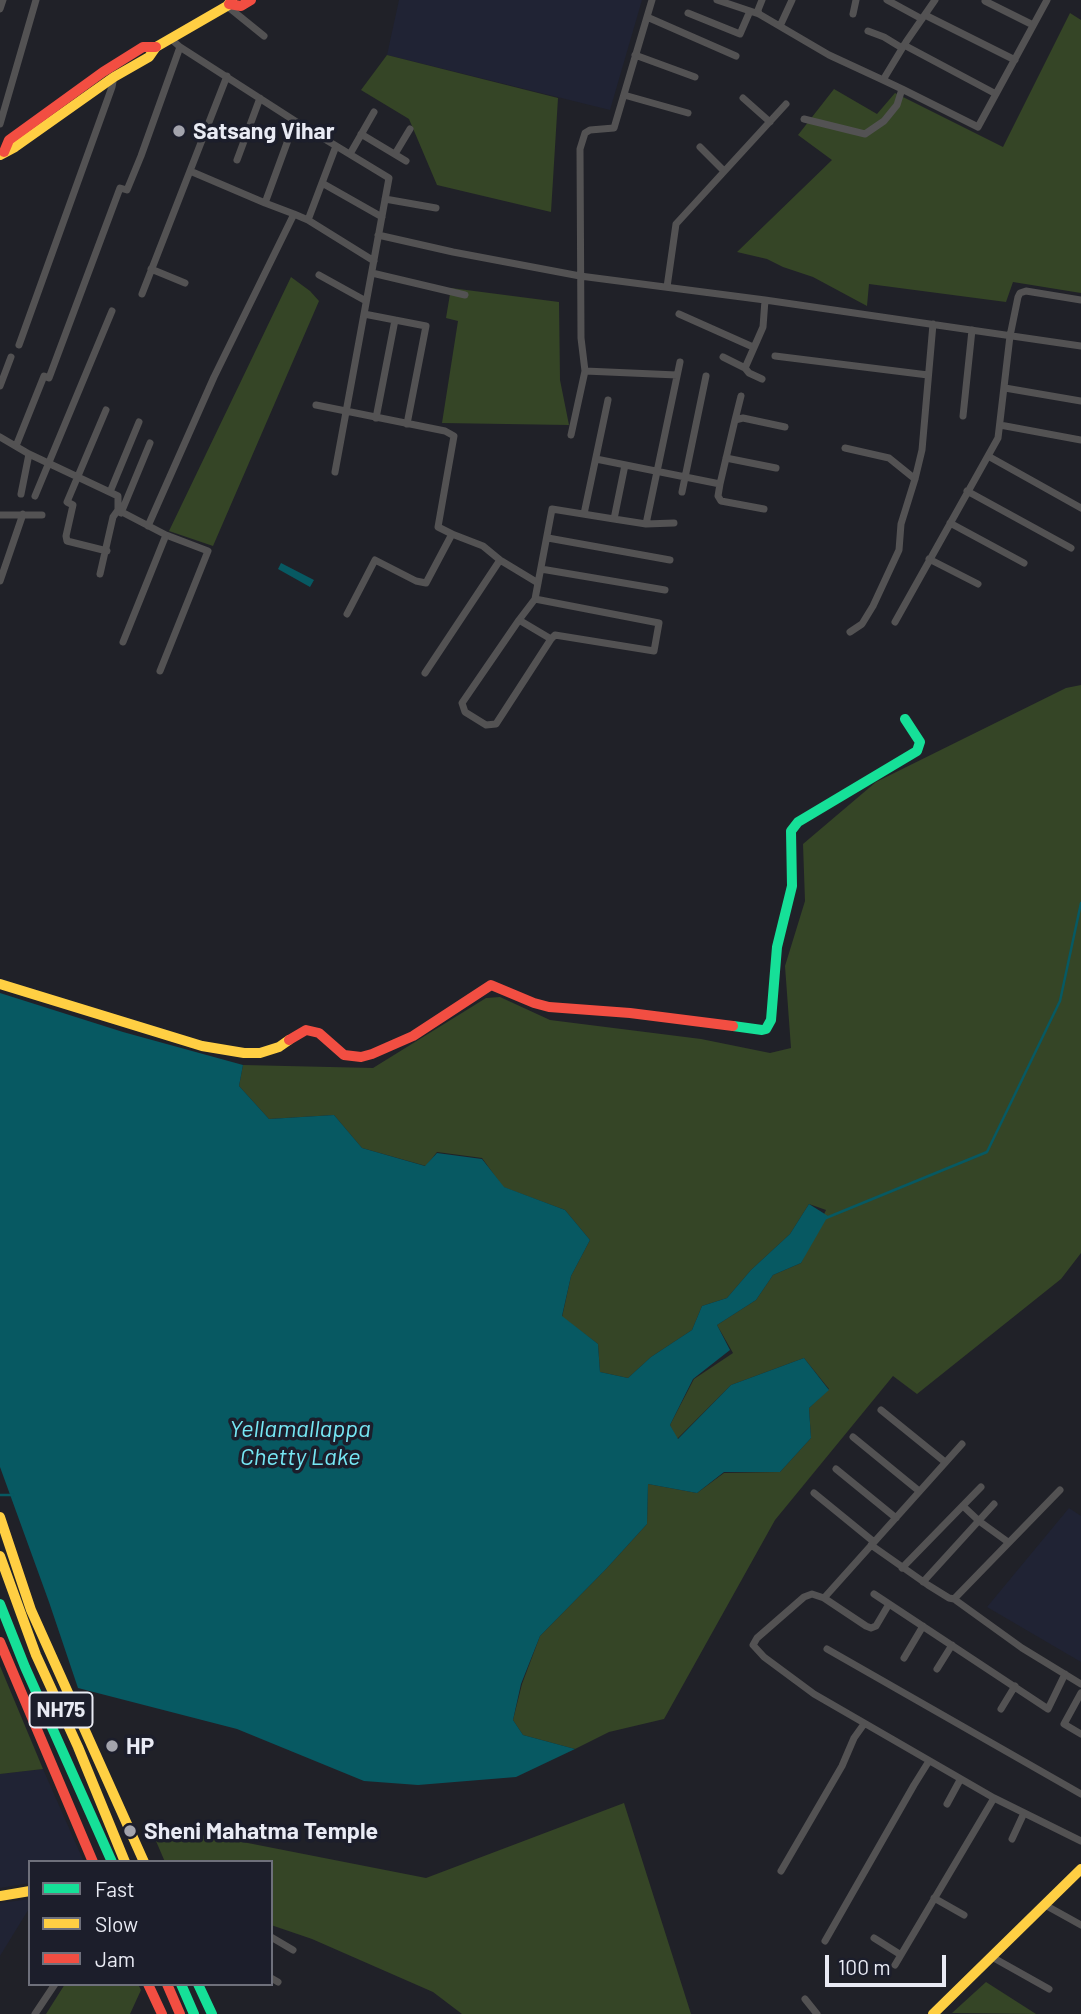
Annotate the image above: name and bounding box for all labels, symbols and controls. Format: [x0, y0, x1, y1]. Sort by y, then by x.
place label: Satsang Vihar [193, 117, 335, 145]
marker: Satsang Vihar [171, 123, 187, 139]
water label: Yellamallappa Chetty Lake [229, 1415, 371, 1471]
road number: NH75 [29, 1692, 92, 1728]
place label: HP [126, 1732, 154, 1760]
marker: HP [104, 1738, 120, 1754]
place label: Sheni Mahatma Temple [144, 1817, 378, 1845]
marker: Sheni Mahatma Temple [122, 1823, 138, 1839]
legend [28, 1860, 273, 1986]
text: Fast [95, 1876, 135, 1901]
text: Slow [95, 1911, 138, 1936]
scale bar [829, 1940, 950, 1984]
text: Jam [95, 1946, 135, 1971]
text: 100 m [838, 1954, 891, 1979]

